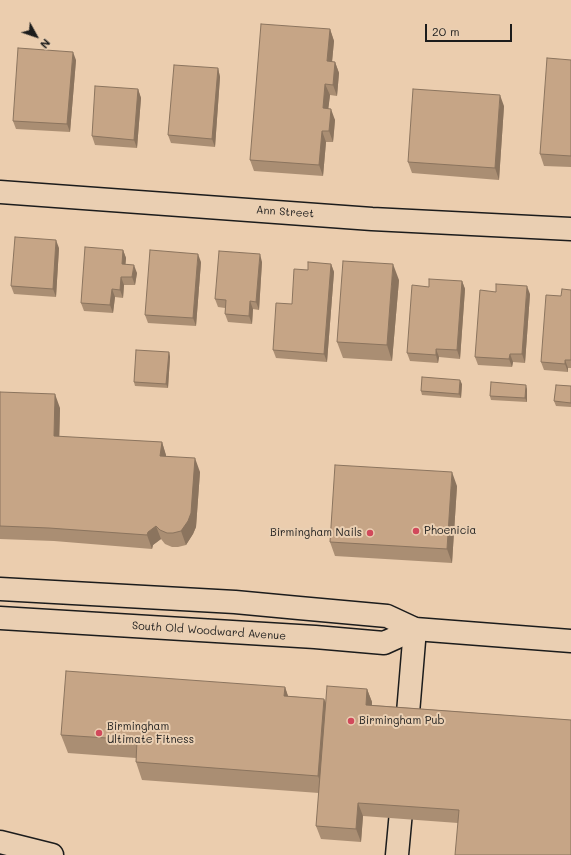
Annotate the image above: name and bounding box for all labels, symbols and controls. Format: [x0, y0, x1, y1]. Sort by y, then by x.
north arrow [16, 16, 56, 56]
scale bar [427, 16, 514, 42]
text: 20 m [432, 23, 460, 39]
text: N [37, 36, 54, 52]
street label: Ann Street [255, 203, 315, 221]
place label: Phoenicia [424, 524, 476, 538]
place label: Birmingham Nails [270, 526, 362, 540]
marker: Phoenicia [411, 526, 421, 536]
marker: Birmingham Nails [365, 528, 375, 538]
street label: South Old Woodward Avenue [132, 619, 286, 643]
place label: Birmingham Pub [359, 714, 444, 728]
marker: Birmingham Pub [346, 716, 356, 726]
place label: Birmingham Ultimate Fitness [107, 720, 194, 746]
marker: Birmingham Ultimate Fitness [94, 728, 104, 738]

